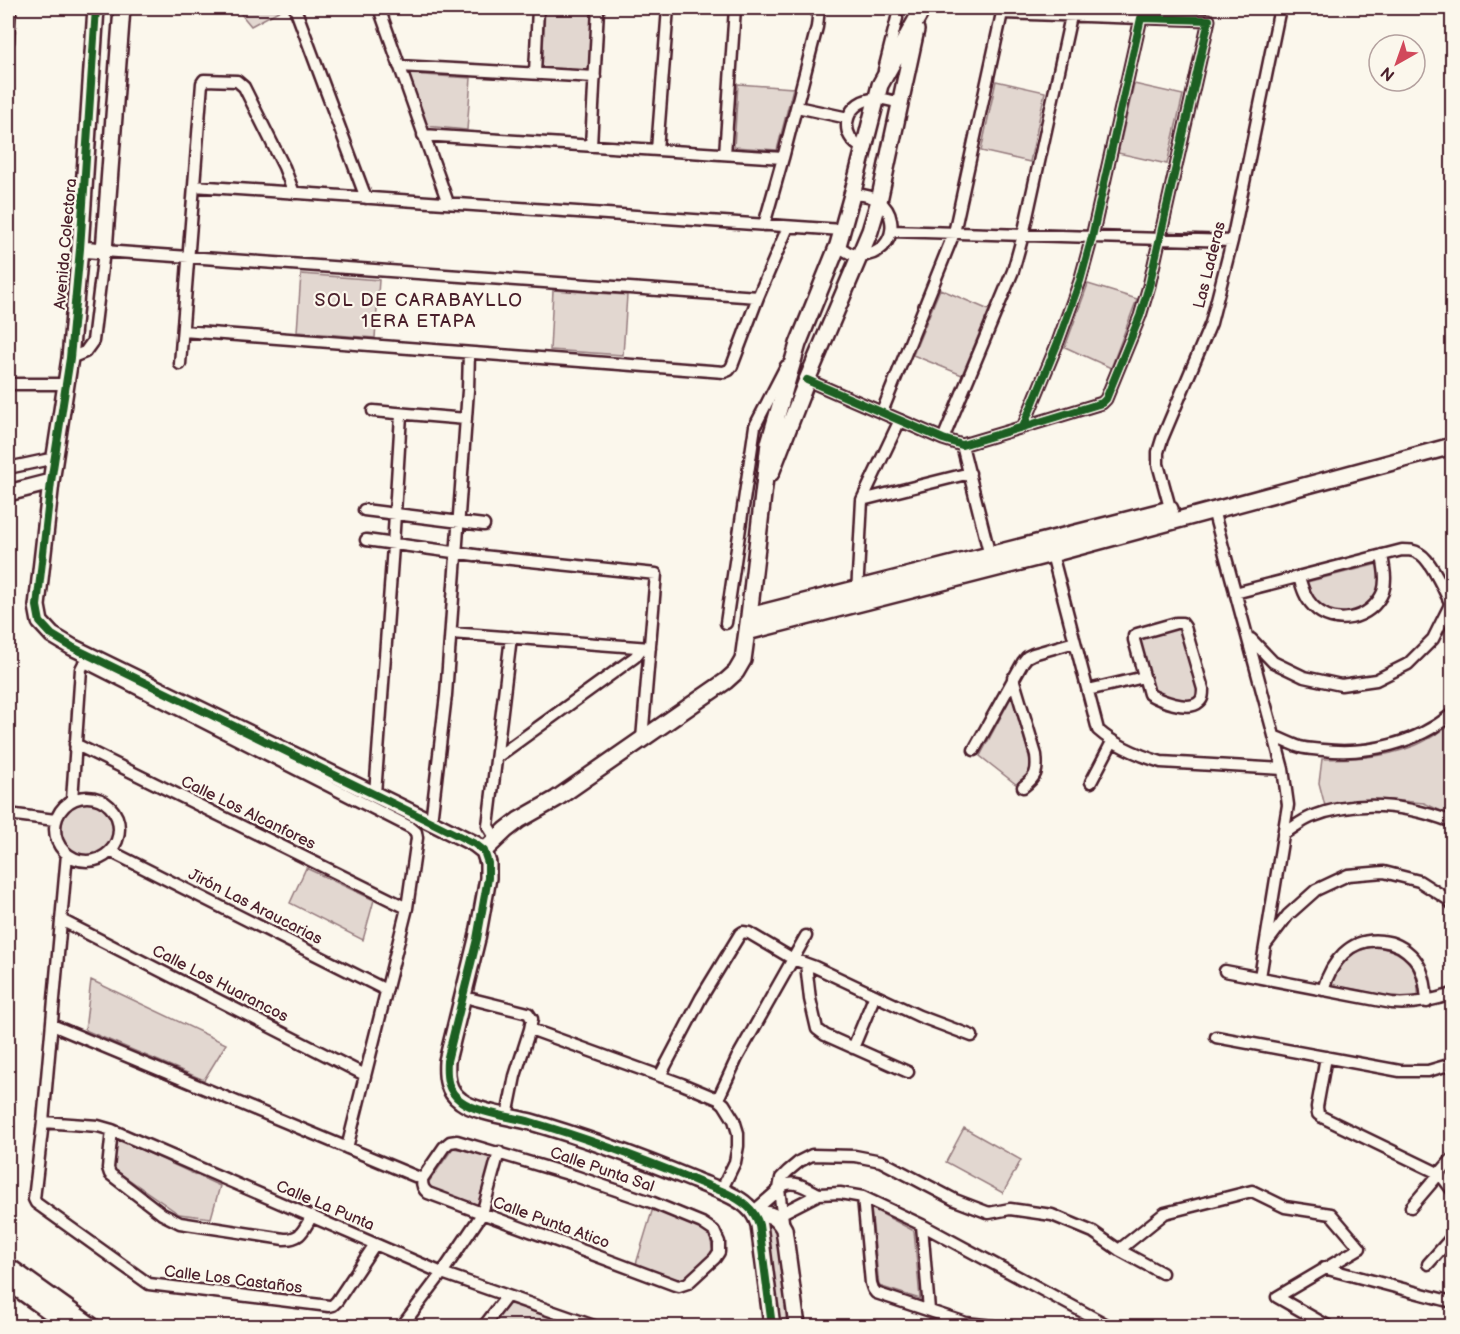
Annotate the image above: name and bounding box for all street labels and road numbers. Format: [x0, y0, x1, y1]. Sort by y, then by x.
street label: Avenida Colectora [51, 178, 81, 310]
street label: Las Laderas [1190, 220, 1230, 310]
street label: Calle Los Alcanfores [178, 772, 319, 854]
street label: Jirón Las Araucarias [185, 865, 325, 949]
street label: Calle Los Huarancos [149, 941, 291, 1027]
street label: Calle Punta Sal [547, 1143, 657, 1197]
street label: Calle La Punta [273, 1177, 377, 1235]
street label: Calle Punta Atico [490, 1193, 612, 1253]
street label: Calle Los Castaños [163, 1262, 303, 1298]

